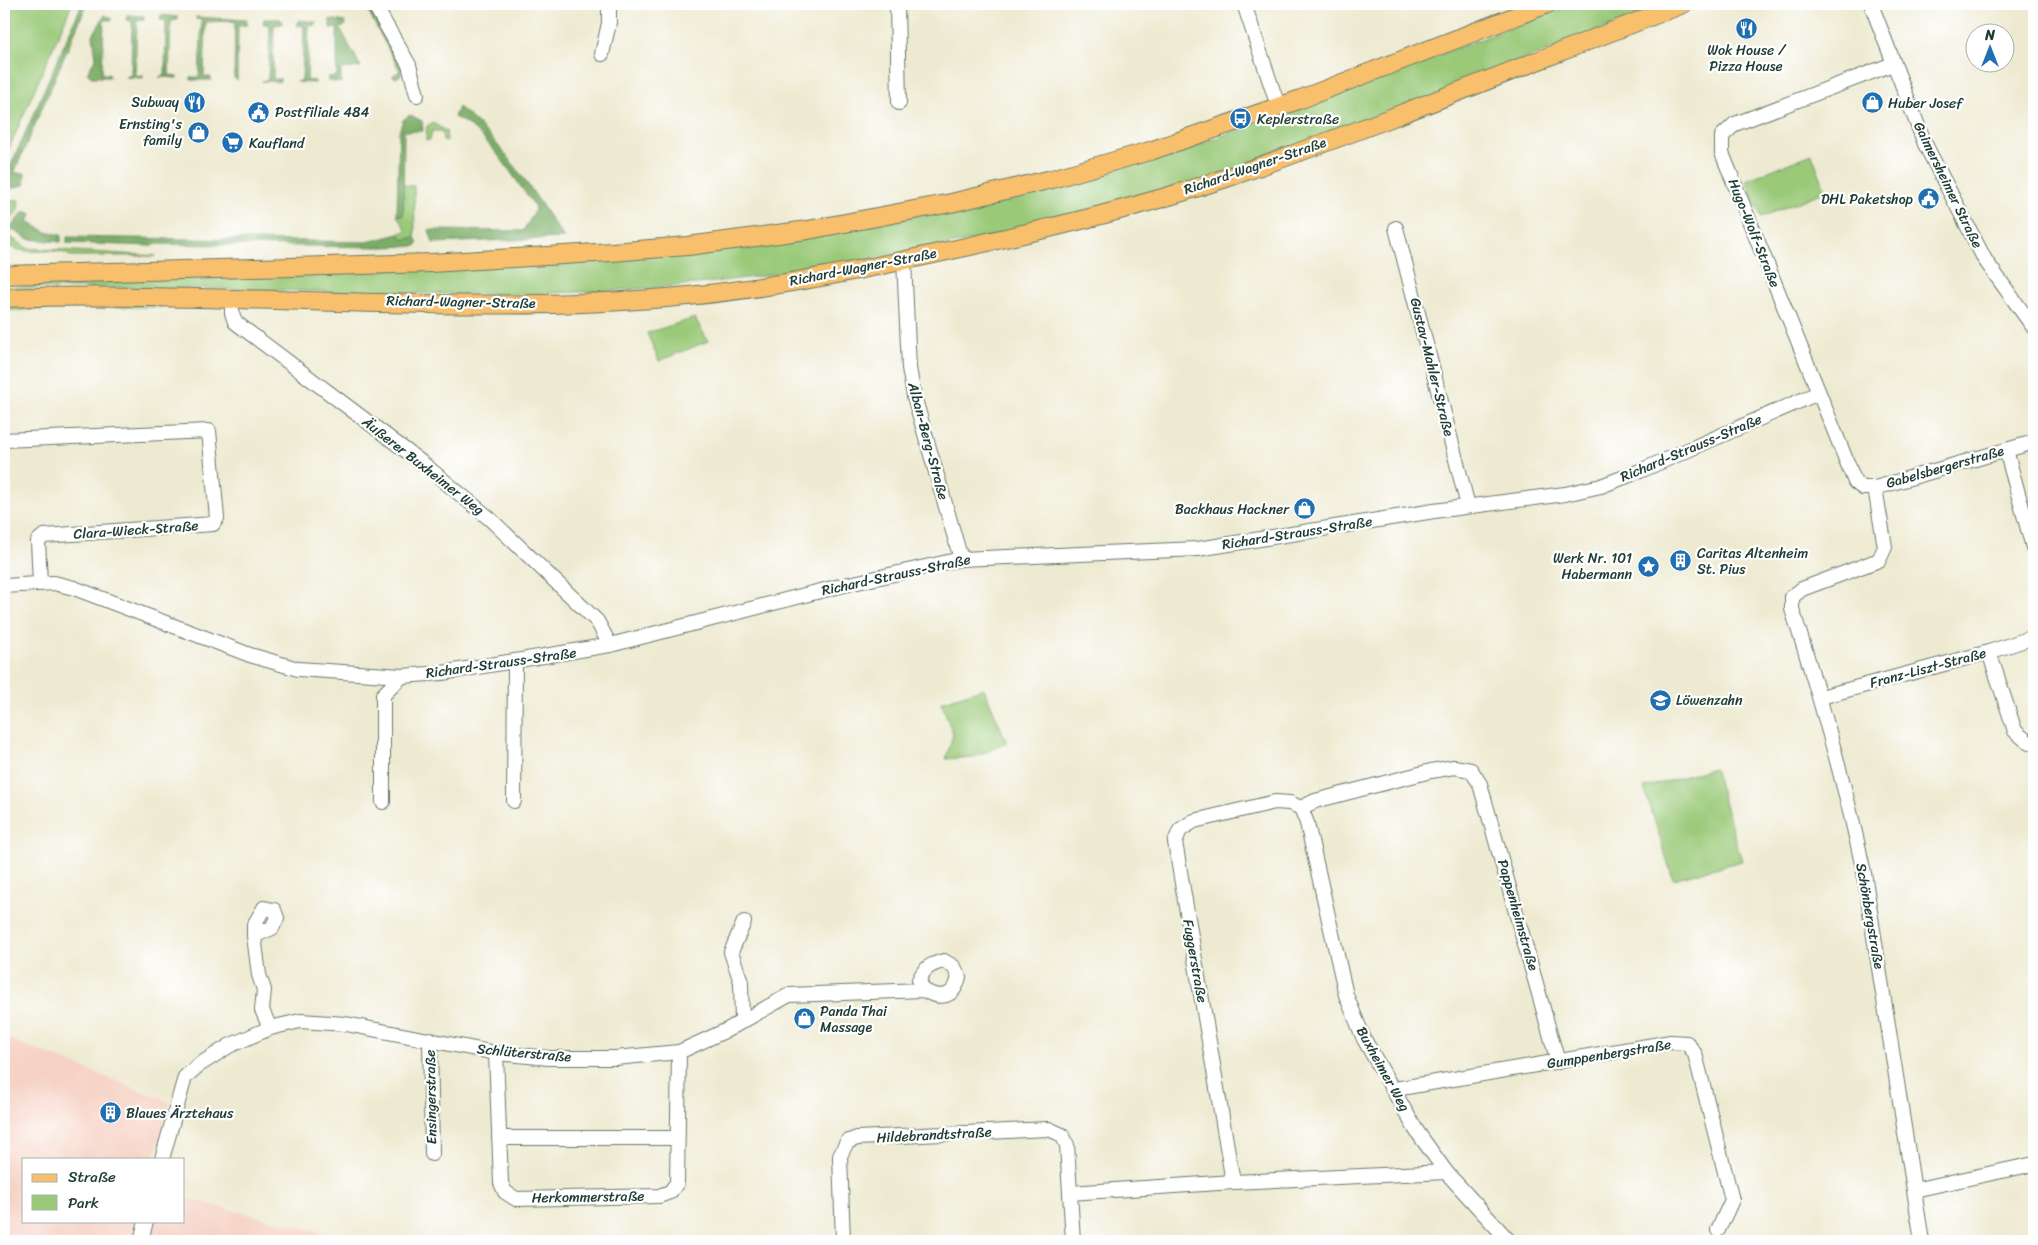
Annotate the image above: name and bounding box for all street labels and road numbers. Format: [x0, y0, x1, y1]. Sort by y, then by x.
street label: Gaimersheimer Straße [1906, 117, 1990, 253]
street label: Richard-Wagner-Straße [1180, 130, 1330, 202]
street label: Hugo-Wolf-Straße [1721, 175, 1787, 291]
street label: Richard-Wagner-Straße [787, 240, 939, 294]
street label: Richard-Wagner-Straße [386, 288, 536, 316]
street label: Gustav-Mahler-Straße [1403, 295, 1461, 439]
street label: Alban-Berg-Straße [900, 378, 956, 503]
street label: Richard-Strauss-Straße [1616, 407, 1766, 489]
street label: Äußerer Buxheimer Weg [356, 409, 490, 522]
street label: Gabelsbergerstraße [1883, 438, 2007, 496]
street label: Richard-Strauss-Straße [1220, 509, 1374, 557]
street label: Clara-Wieck-Straße [73, 513, 199, 547]
street label: Richard-Strauss-Straße [819, 547, 973, 603]
street label: Richard-Strauss-Straße [424, 640, 578, 686]
street label: Franz-Liszt-Straße [1867, 640, 1989, 696]
street label: Pappenheimstraße [1490, 856, 1546, 974]
street label: Schönbergstraße [1848, 861, 1892, 971]
street label: Fuggerstraße [1175, 917, 1215, 1005]
street label: Buxheimer Weg [1349, 1022, 1417, 1116]
street label: Gumppenbergstraße [1545, 1032, 1673, 1076]
street label: Schlüterstraße [476, 1036, 573, 1070]
street label: Ensingerstraße [418, 1049, 444, 1145]
street label: Hildebrandtstraße [876, 1119, 992, 1151]
street label: Herkommerstraße [531, 1184, 645, 1210]

